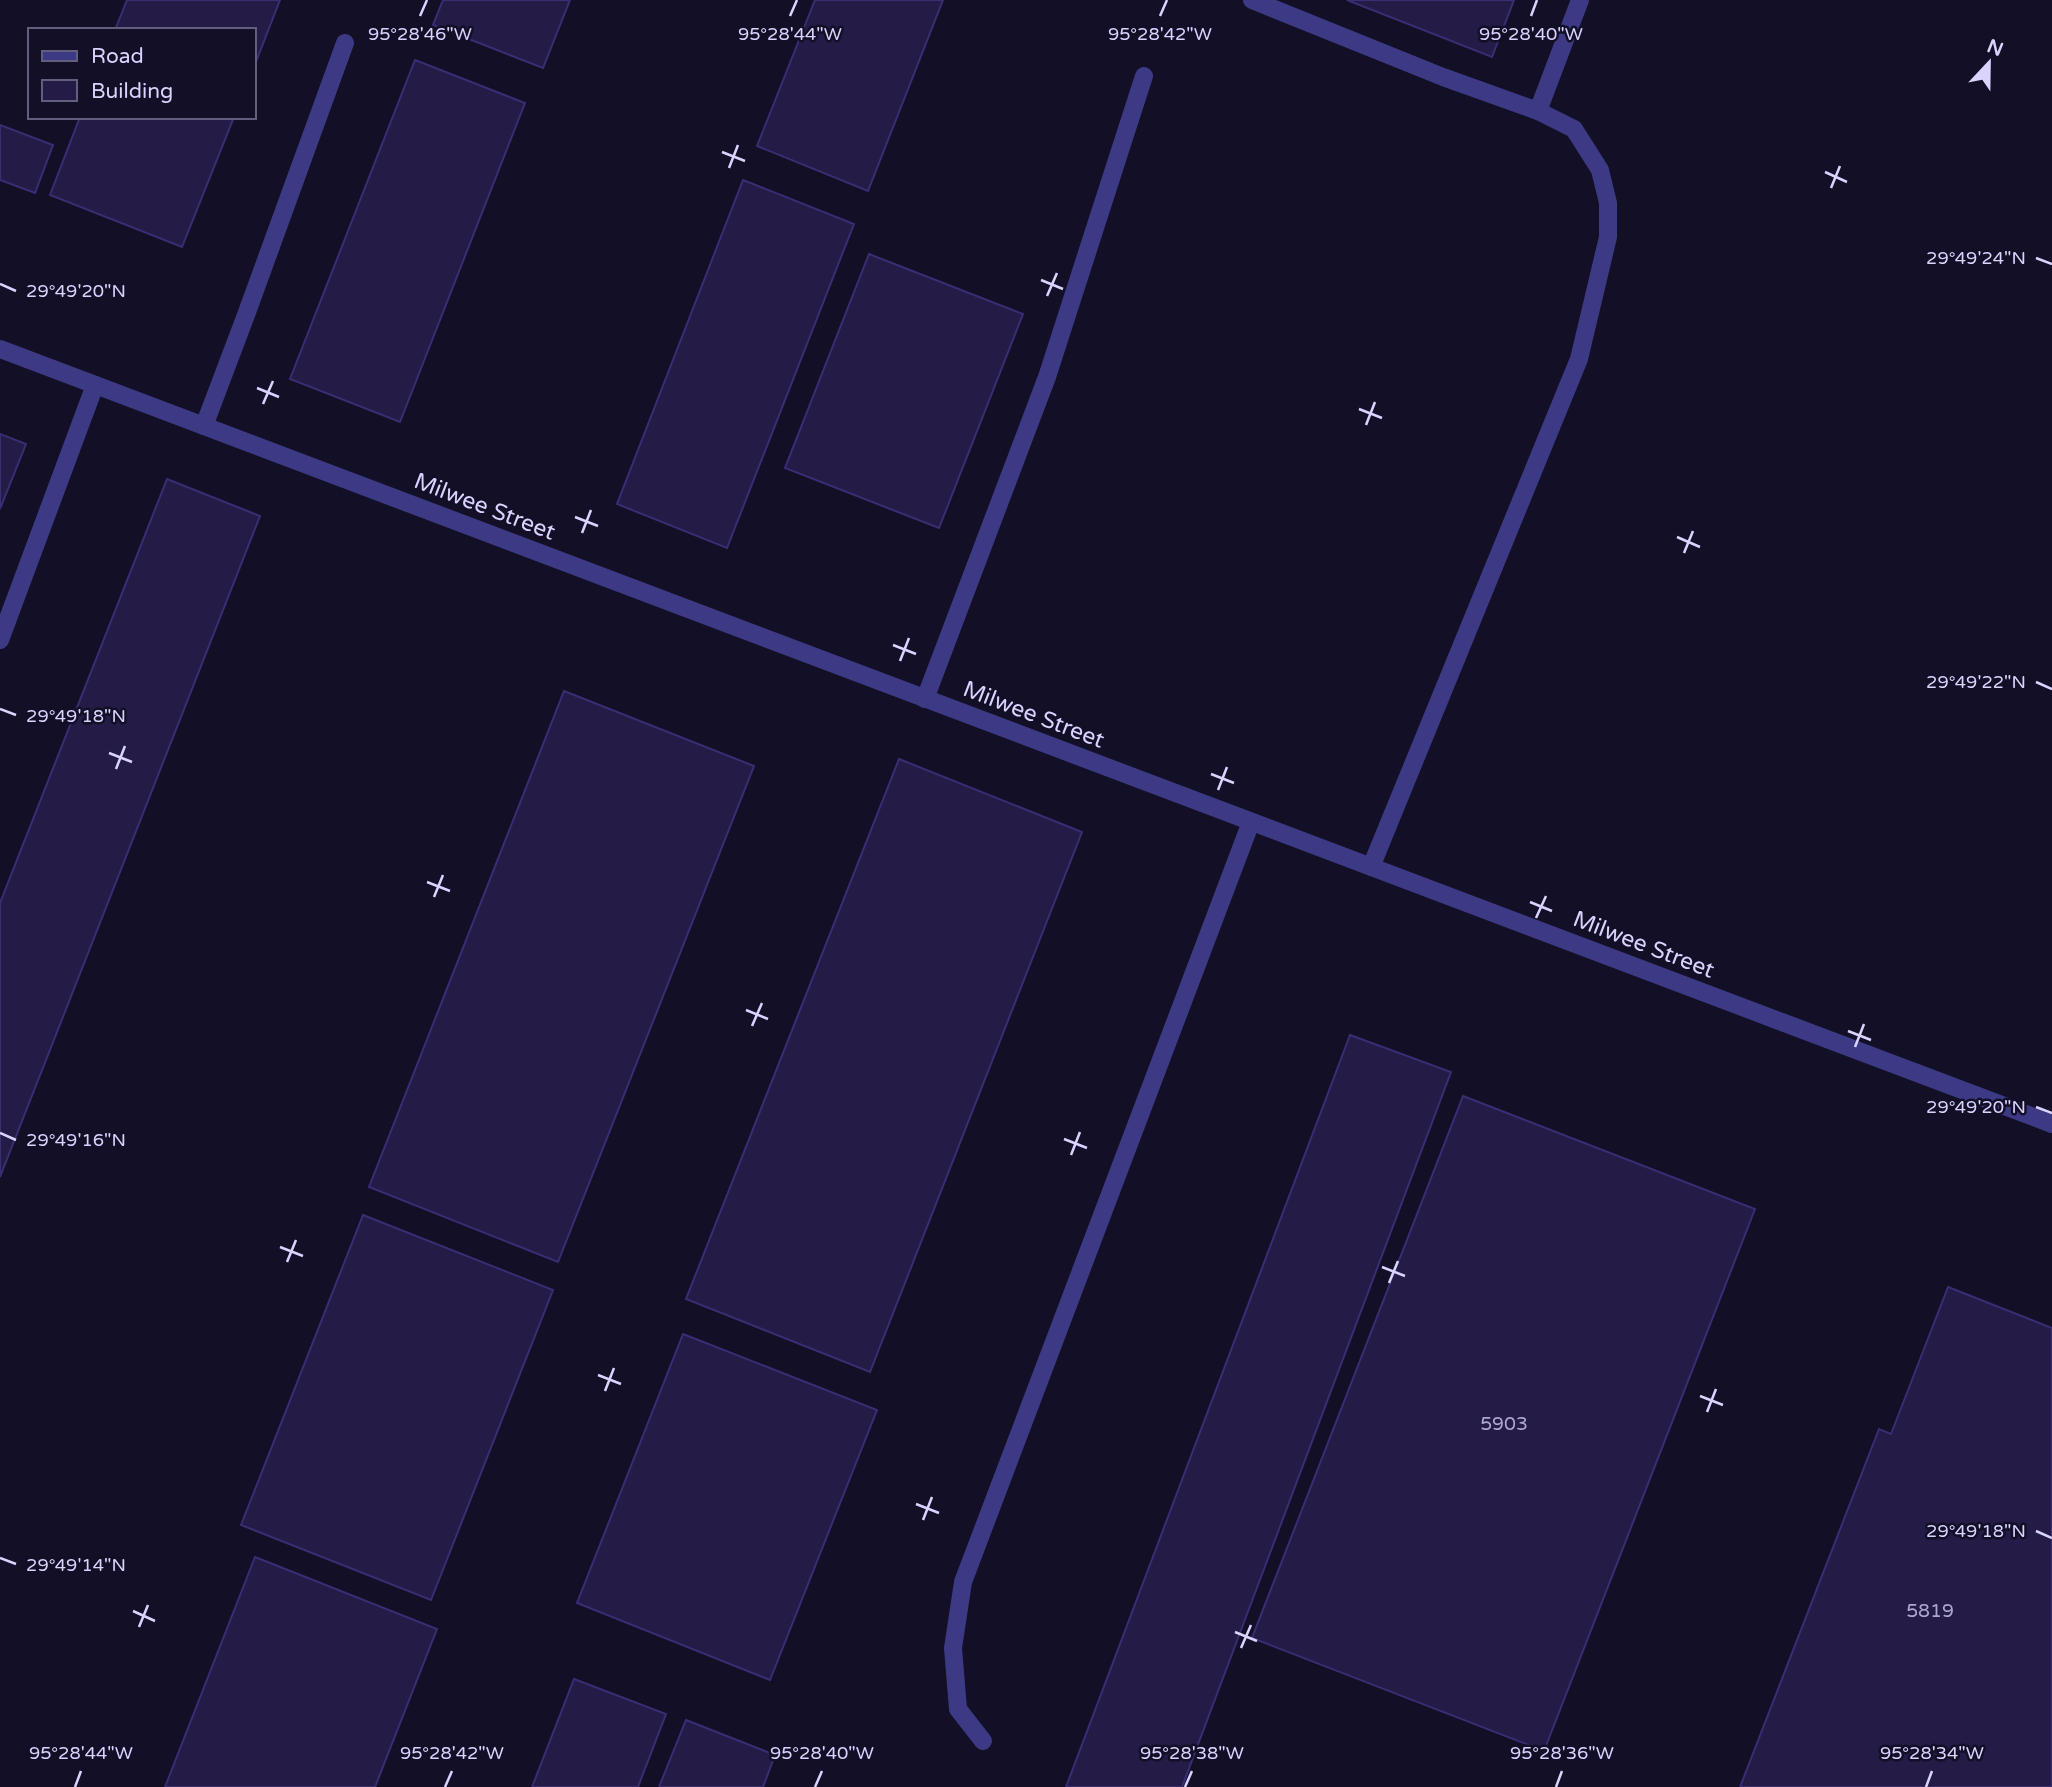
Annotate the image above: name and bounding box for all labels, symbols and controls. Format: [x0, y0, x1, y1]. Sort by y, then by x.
text: 95°28'46"W [368, 23, 472, 45]
text: 95°28'44"W [738, 23, 842, 45]
text: 95°28'42"W [1108, 23, 1212, 45]
text: 95°28'40"W [1479, 23, 1583, 45]
legend [28, 28, 256, 119]
north arrow [1954, 28, 2024, 98]
text: N [1984, 35, 2006, 61]
text: Road [91, 44, 144, 69]
text: Building [91, 79, 173, 104]
text: 29°49'24"N [1926, 247, 2026, 269]
text: 29°49'20"N [26, 280, 126, 302]
street label: Milwee Street [410, 467, 560, 547]
text: 29°49'22"N [1926, 671, 2026, 693]
street label: Milwee Street [959, 675, 1109, 755]
text: 29°49'18"N [26, 705, 126, 727]
street label: Milwee Street [1569, 905, 1719, 985]
text: 29°49'20"N [1926, 1096, 2026, 1118]
text: 29°49'16"N [26, 1129, 126, 1151]
house number: 5903 [1480, 1413, 1528, 1435]
text: 29°49'18"N [1926, 1520, 2026, 1542]
text: 29°49'14"N [26, 1554, 126, 1576]
house number: 5819 [1906, 1600, 1954, 1622]
text: 95°28'44"W [29, 1742, 133, 1764]
text: 95°28'42"W [400, 1742, 504, 1764]
text: 95°28'40"W [770, 1742, 874, 1764]
text: 95°28'38"W [1140, 1742, 1244, 1764]
text: 95°28'36"W [1510, 1742, 1614, 1764]
text: 95°28'34"W [1880, 1742, 1984, 1764]

